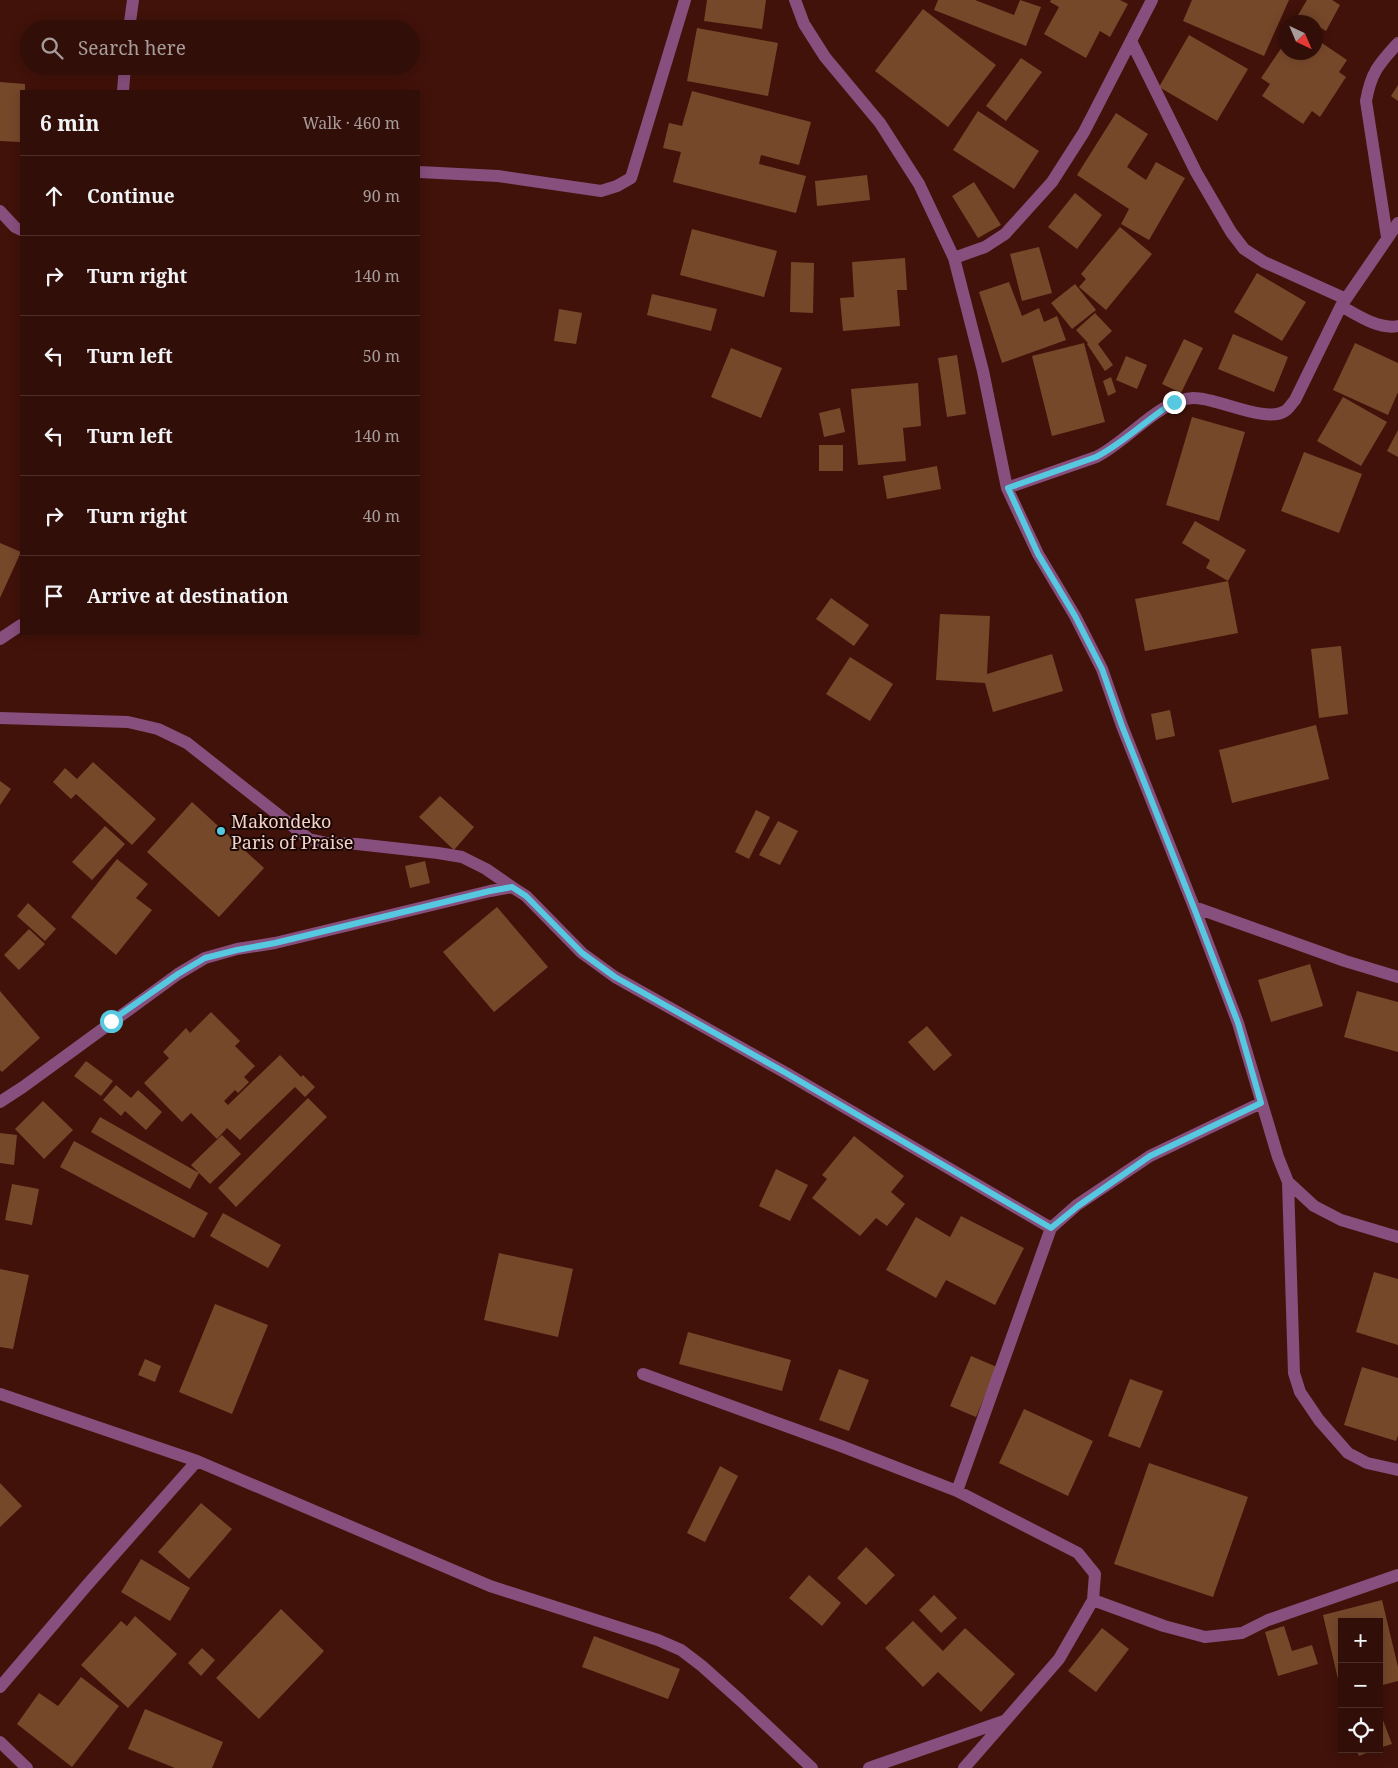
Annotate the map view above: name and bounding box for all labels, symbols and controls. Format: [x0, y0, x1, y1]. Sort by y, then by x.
north arrow [1278, 15, 1323, 60]
search box [20, 20, 420, 75]
icon: search [38, 34, 66, 62]
text: Search here [78, 35, 186, 61]
text: 6 min [40, 109, 99, 137]
text: Walk · 460 m [303, 112, 400, 134]
icon: ahead [40, 182, 68, 210]
text: Continue [87, 183, 175, 209]
text: 90 m [363, 185, 400, 207]
icon: right [40, 262, 68, 290]
text: Turn right [87, 263, 187, 289]
text: 140 m [354, 265, 400, 287]
icon: left [40, 342, 68, 370]
text: Turn left [87, 343, 173, 369]
text: 50 m [363, 345, 400, 367]
route end [1163, 391, 1186, 414]
icon: left [40, 422, 68, 450]
text: Turn left [87, 423, 173, 449]
text: 140 m [354, 425, 400, 447]
icon: right [40, 502, 68, 530]
text: Turn right [87, 503, 187, 529]
text: 40 m [363, 505, 400, 527]
icon: arrive [40, 582, 68, 610]
text: Arrive at destination [87, 583, 289, 609]
place label: Makondeko Paris of Praise [231, 809, 353, 854]
marker: Makondeko Paris of Praise [215, 825, 227, 837]
route start [100, 1010, 123, 1033]
map controls [1338, 1618, 1383, 1753]
button: + [1338, 1618, 1383, 1663]
button: − [1338, 1663, 1383, 1708]
button: locate [1338, 1708, 1383, 1753]

